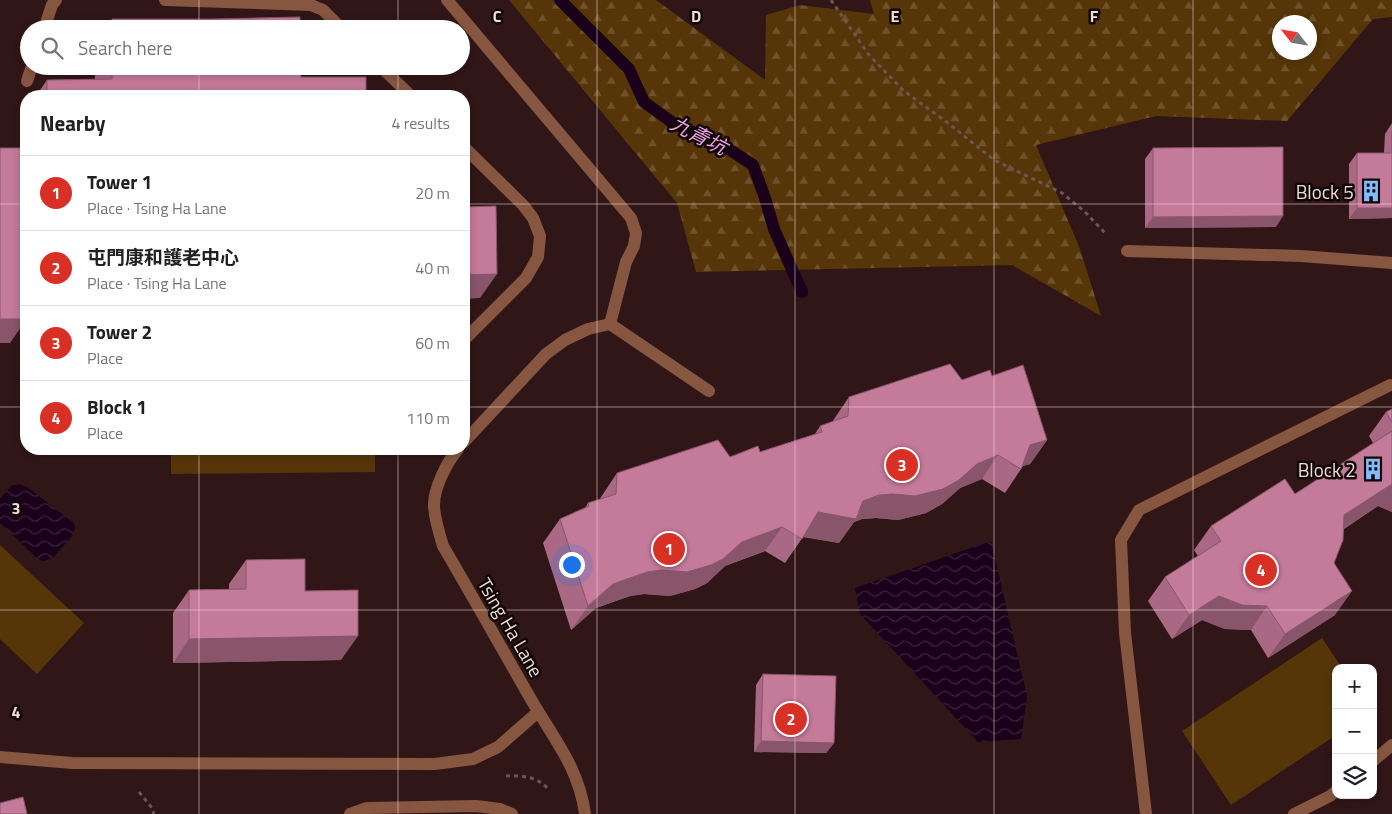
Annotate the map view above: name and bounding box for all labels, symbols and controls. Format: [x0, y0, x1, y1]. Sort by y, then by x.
text: C [493, 4, 502, 28]
text: D [691, 4, 701, 28]
text: E [891, 4, 900, 28]
text: F [1090, 4, 1099, 28]
north arrow [1272, 15, 1317, 60]
search box [20, 20, 470, 75]
text: Search here [78, 33, 172, 62]
icon: search [38, 34, 66, 62]
text: Nearby [40, 107, 105, 139]
water label: 九青坑 [665, 108, 735, 164]
text: 4 results [391, 111, 450, 135]
text: Tower 1 [87, 167, 152, 196]
place label: Block 5 [1296, 177, 1354, 206]
building icon: Block 5 [1358, 178, 1384, 204]
text: 1 [52, 181, 60, 205]
text: 20 m [415, 181, 450, 205]
text: Place · Tsing Ha Lane [87, 196, 227, 220]
text: 屯門康和護老中心 [87, 242, 239, 271]
text: 2 [52, 256, 60, 280]
text: 40 m [415, 256, 450, 280]
text: Place · Tsing Ha Lane [87, 271, 227, 295]
text: Tower 2 [87, 317, 152, 346]
text: 3 [52, 331, 60, 355]
text: 60 m [415, 331, 450, 355]
text: Place [87, 346, 123, 370]
text: Block 1 [87, 392, 147, 421]
text: 4 [52, 406, 60, 430]
text: 110 m [406, 406, 450, 430]
text: Place [87, 421, 123, 445]
pin: 3 [886, 446, 918, 484]
place label: Block 2 [1298, 455, 1356, 484]
building icon: Block 2 [1360, 456, 1386, 482]
text: 3 [12, 496, 20, 520]
pin: 1 [653, 530, 685, 568]
pin: 4 [1245, 551, 1277, 589]
your location [559, 552, 585, 578]
street label: Tsing Ha Lane [471, 572, 551, 682]
map controls [1332, 664, 1377, 799]
button: + [1332, 664, 1377, 709]
text: 4 [12, 700, 21, 724]
pin: 2 [775, 700, 807, 738]
button: − [1332, 709, 1377, 754]
button: layers [1332, 754, 1377, 799]

